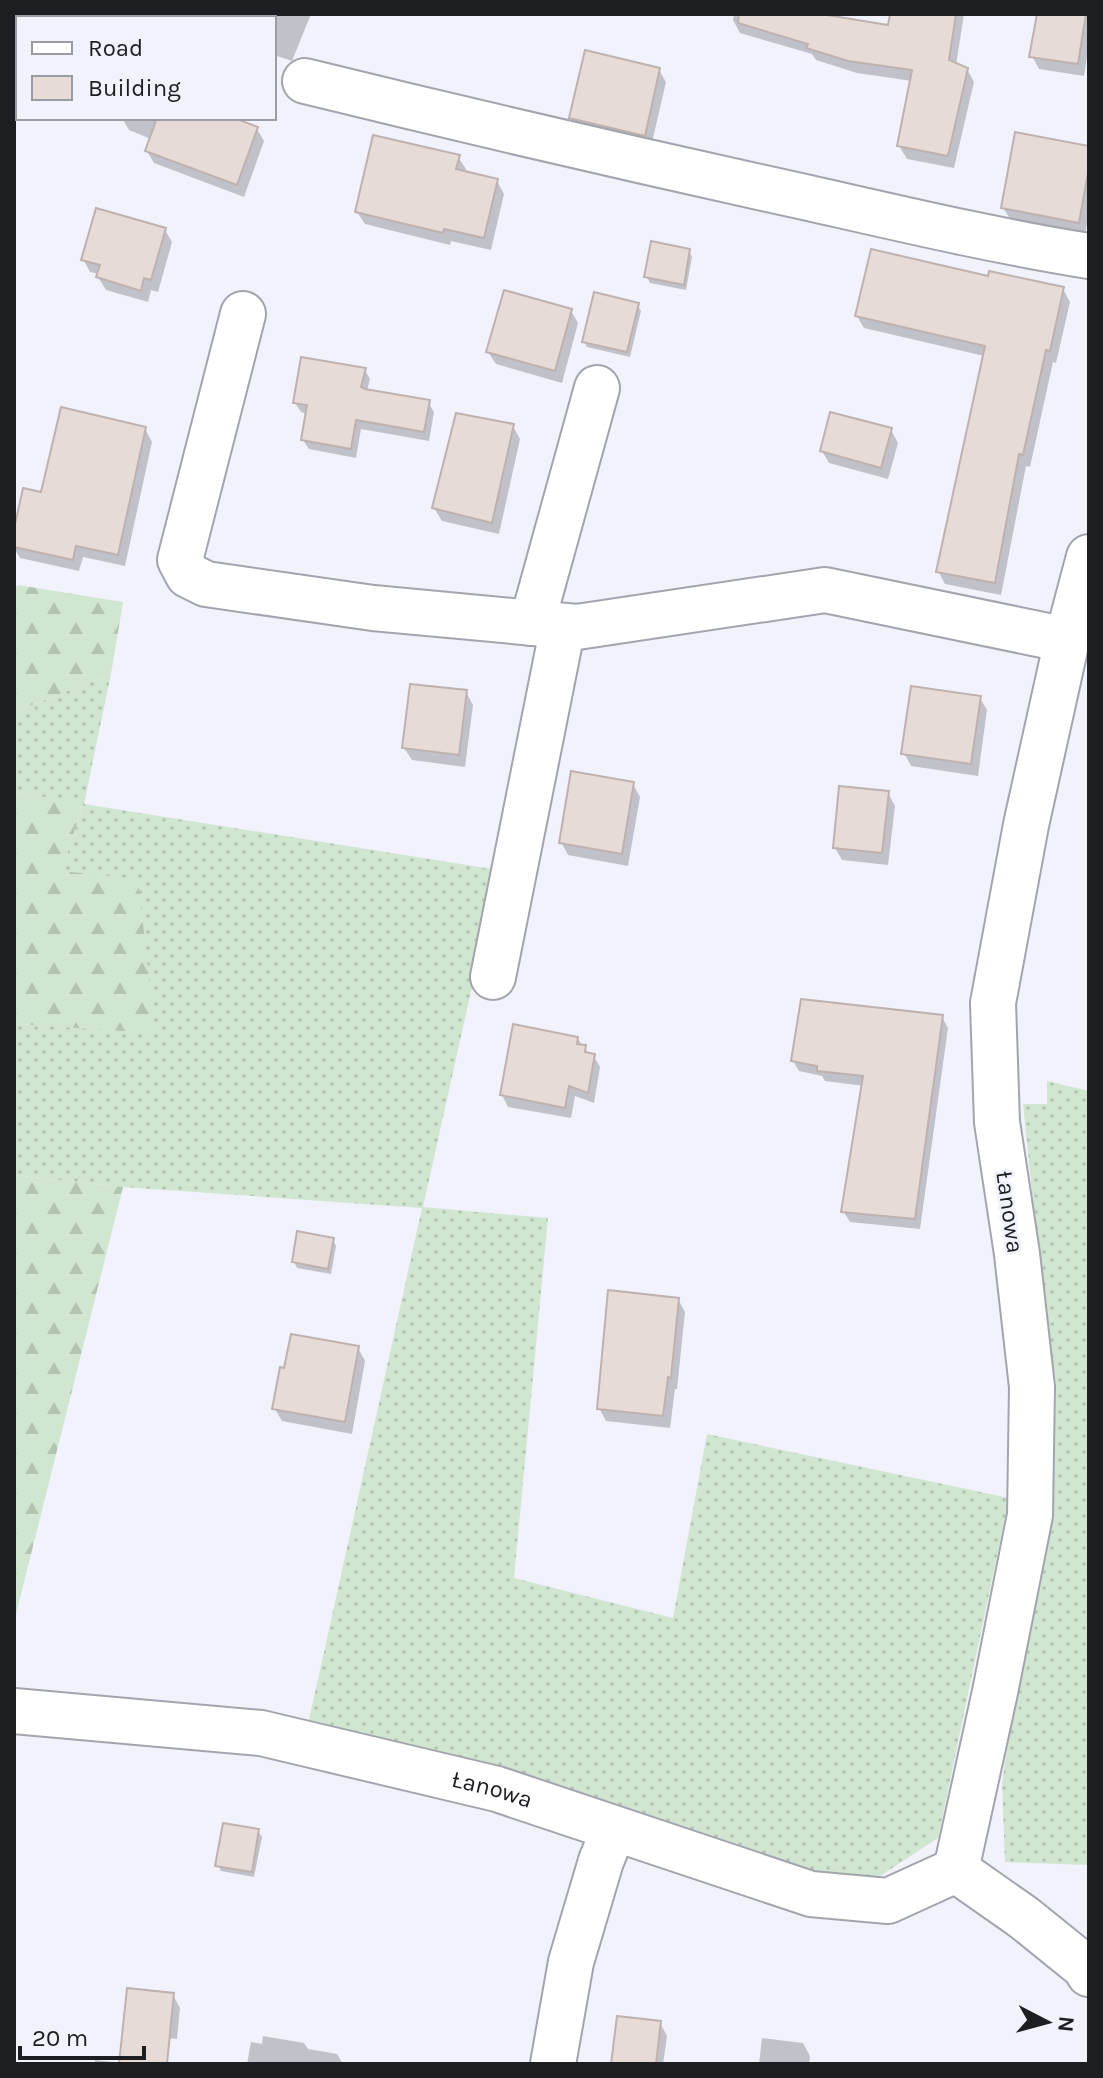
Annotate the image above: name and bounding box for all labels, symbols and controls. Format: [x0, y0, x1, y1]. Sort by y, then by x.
legend [16, 16, 276, 120]
text: Road [88, 34, 143, 62]
text: Building [88, 74, 181, 102]
street label: Łanowa [990, 1169, 1030, 1255]
street label: Łanowa [449, 1765, 536, 1814]
north arrow [1007, 1982, 1087, 2062]
scale bar [20, 2010, 144, 2060]
text: N [1052, 2015, 1080, 2033]
text: 20 m [32, 2024, 88, 2052]

